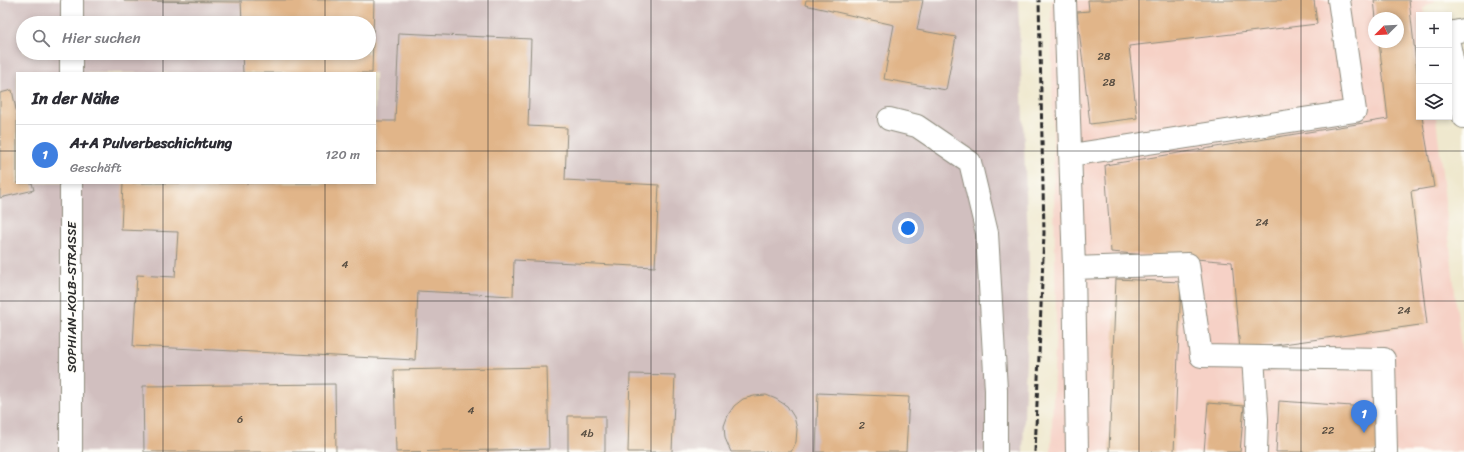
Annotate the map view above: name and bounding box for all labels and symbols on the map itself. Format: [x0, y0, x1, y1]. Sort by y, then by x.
north arrow [1368, 12, 1404, 48]
house number: 28 [1098, 47, 1111, 66]
house number: 28 [1103, 73, 1116, 92]
house number: 24 [1255, 213, 1269, 232]
your location [898, 218, 918, 238]
street label: SOPHIAN-KOLB-STRASSE [60, 221, 83, 372]
house number: 4 [342, 255, 349, 274]
house number: 24 [1397, 301, 1411, 320]
pin: 1 [1351, 400, 1377, 433]
house number: 4 [468, 401, 475, 420]
house number: 6 [237, 410, 243, 429]
house number: 2 [859, 416, 866, 435]
house number: 22 [1322, 421, 1335, 440]
house number: 4b [581, 424, 593, 443]

